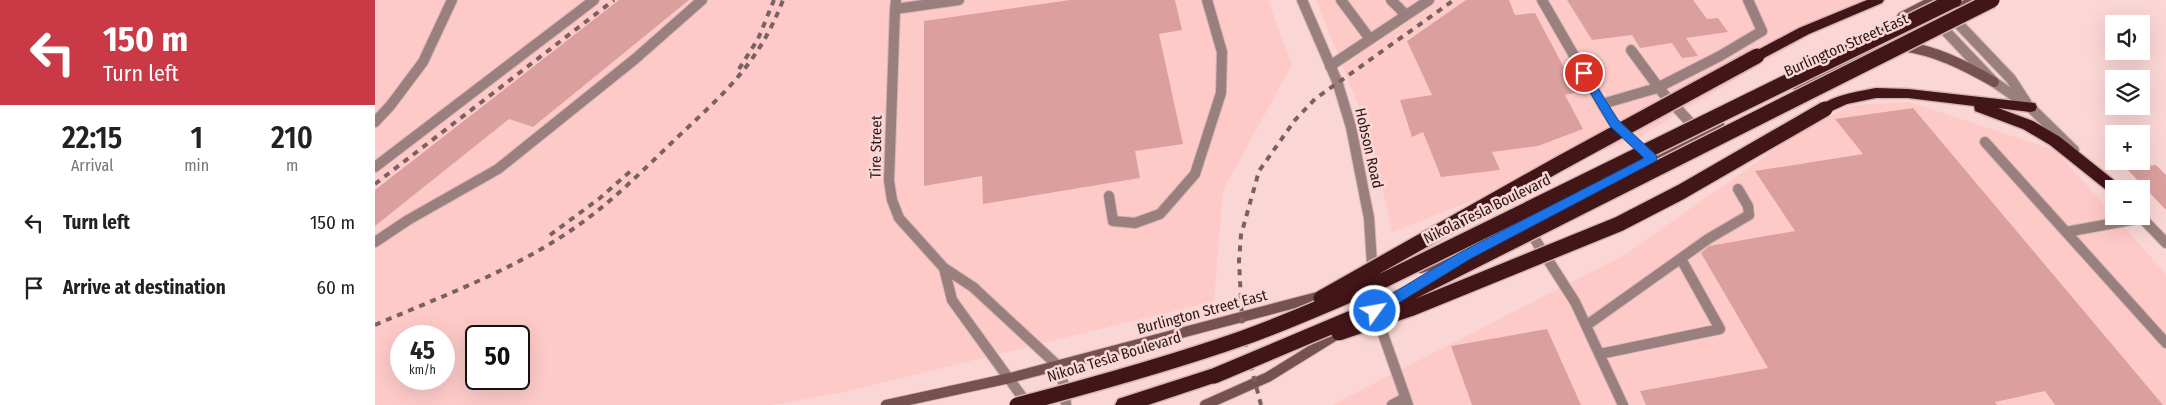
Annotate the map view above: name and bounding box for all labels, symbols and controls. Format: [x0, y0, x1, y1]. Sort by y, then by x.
street label: Burlington Street East [1781, 10, 1911, 80]
map controls [2105, 15, 2150, 225]
button: sound [2105, 15, 2150, 60]
text: 150 m [103, 18, 188, 60]
icon: left [20, 20, 85, 85]
pin [1563, 52, 1605, 94]
icon: arrive [1570, 59, 1598, 87]
text: Turn left [103, 60, 179, 87]
button: layers [2105, 70, 2150, 115]
street label: Hobson Road [1351, 106, 1387, 190]
street label: Tire Street [866, 115, 886, 179]
text: 22:15 [62, 120, 122, 156]
text: 1 [190, 120, 203, 156]
text: 210 [271, 120, 313, 156]
button: + [2105, 125, 2150, 170]
text: Arrival [71, 156, 113, 175]
text: min [184, 156, 209, 175]
text: m [286, 156, 298, 175]
street label: Nikola Tesla Boulevard [1421, 170, 1553, 248]
button: − [2105, 180, 2150, 225]
icon: left [20, 209, 48, 237]
text: Turn left [63, 211, 130, 234]
text: 150 m [310, 211, 355, 234]
icon: arrive [20, 274, 48, 302]
text: Arrive at destination [63, 276, 226, 299]
text: 60 m [317, 276, 355, 299]
position arrow [1348, 284, 1400, 336]
street label: Burlington Street East [1135, 286, 1269, 338]
speed limit sign: 50 [465, 325, 530, 390]
street label: Nikola Tesla Boulevard [1045, 328, 1183, 386]
text: 45 [410, 336, 435, 366]
text: km/h [409, 363, 436, 377]

